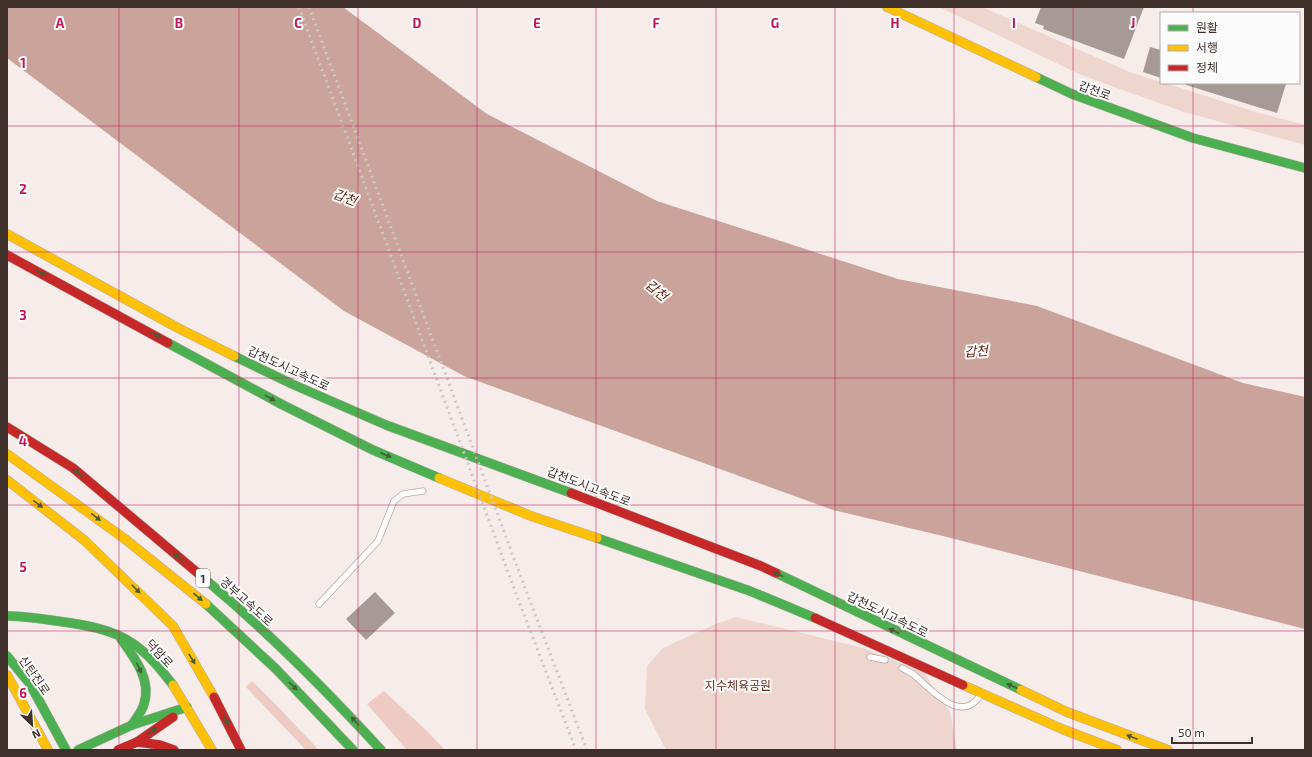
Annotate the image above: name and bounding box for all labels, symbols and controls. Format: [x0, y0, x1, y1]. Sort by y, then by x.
legend [1160, 12, 1300, 84]
text: A [56, 15, 65, 31]
text: B [175, 15, 183, 31]
text: C [294, 15, 302, 31]
text: D [413, 15, 422, 31]
text: E [533, 15, 541, 31]
text: F [652, 15, 660, 31]
text: G [771, 15, 779, 31]
text: H [891, 15, 900, 31]
text: I [1012, 15, 1016, 31]
text: J [1131, 15, 1135, 31]
text: 원활 [1196, 20, 1218, 34]
text: 서행 [1196, 40, 1218, 54]
text: 1 [20, 55, 26, 71]
text: 정체 [1196, 60, 1218, 74]
street label: 갑천로 [1077, 78, 1113, 102]
text: 2 [19, 181, 27, 197]
water label: 갑천 [331, 185, 360, 209]
one-way arrow [35, 270, 47, 277]
water label: 갑천 [643, 276, 672, 304]
text: 3 [19, 307, 27, 323]
one-way arrow [150, 332, 161, 339]
water label: 갑천 [964, 342, 990, 360]
street label: 갑천도시고속도로 [246, 343, 332, 393]
one-way arrow [264, 394, 276, 401]
text: 4 [19, 433, 27, 449]
one-way arrow [381, 453, 393, 459]
street label: 갑천도시고속도로 [545, 464, 633, 508]
one-way arrow [73, 468, 84, 477]
one-way arrow [32, 500, 43, 509]
one-way arrow [90, 513, 101, 521]
one-way arrow [173, 552, 183, 561]
text: 5 [19, 559, 27, 575]
road number: 1 [196, 569, 210, 587]
one-way arrow [772, 571, 783, 577]
street label: 경부고속도로 [218, 574, 276, 628]
one-way arrow [131, 585, 141, 594]
street label: 갑천도시고속도로 [845, 588, 931, 640]
one-way arrow [193, 593, 203, 602]
one-way arrow [889, 628, 900, 634]
street label: 덕암로 [144, 636, 176, 670]
street label: 신탄진로 [17, 653, 53, 697]
one-way arrow [188, 654, 196, 664]
one-way arrow [136, 662, 142, 674]
park label: 지수체육공원 [705, 678, 771, 692]
one-way arrow [288, 681, 298, 691]
one-way arrow [1006, 683, 1018, 689]
text: 6 [19, 685, 27, 701]
north arrow [12, 705, 52, 745]
one-way arrow [223, 715, 229, 726]
one-way arrow [350, 716, 360, 726]
scale bar [1172, 719, 1252, 745]
text: 50 m [1178, 725, 1205, 739]
text: N [30, 727, 43, 742]
one-way arrow [147, 727, 158, 735]
one-way arrow [1125, 733, 1137, 739]

